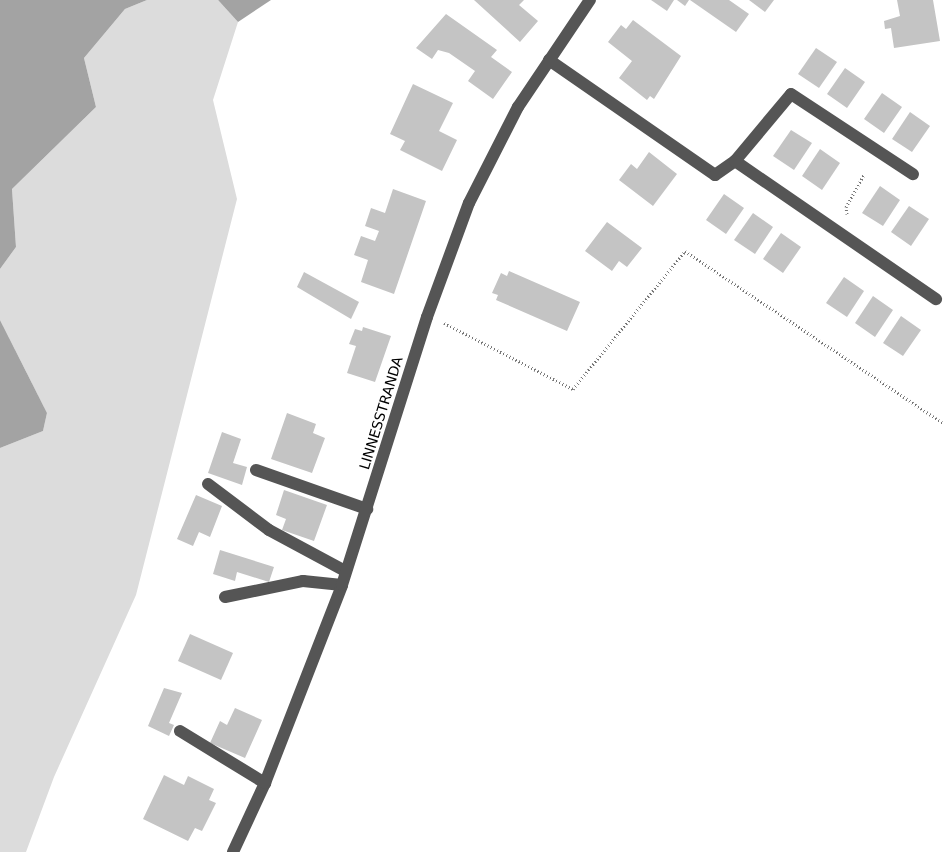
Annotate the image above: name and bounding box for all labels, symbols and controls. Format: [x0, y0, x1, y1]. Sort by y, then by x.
street label: LINNESSTRANDA [356, 354, 406, 472]

